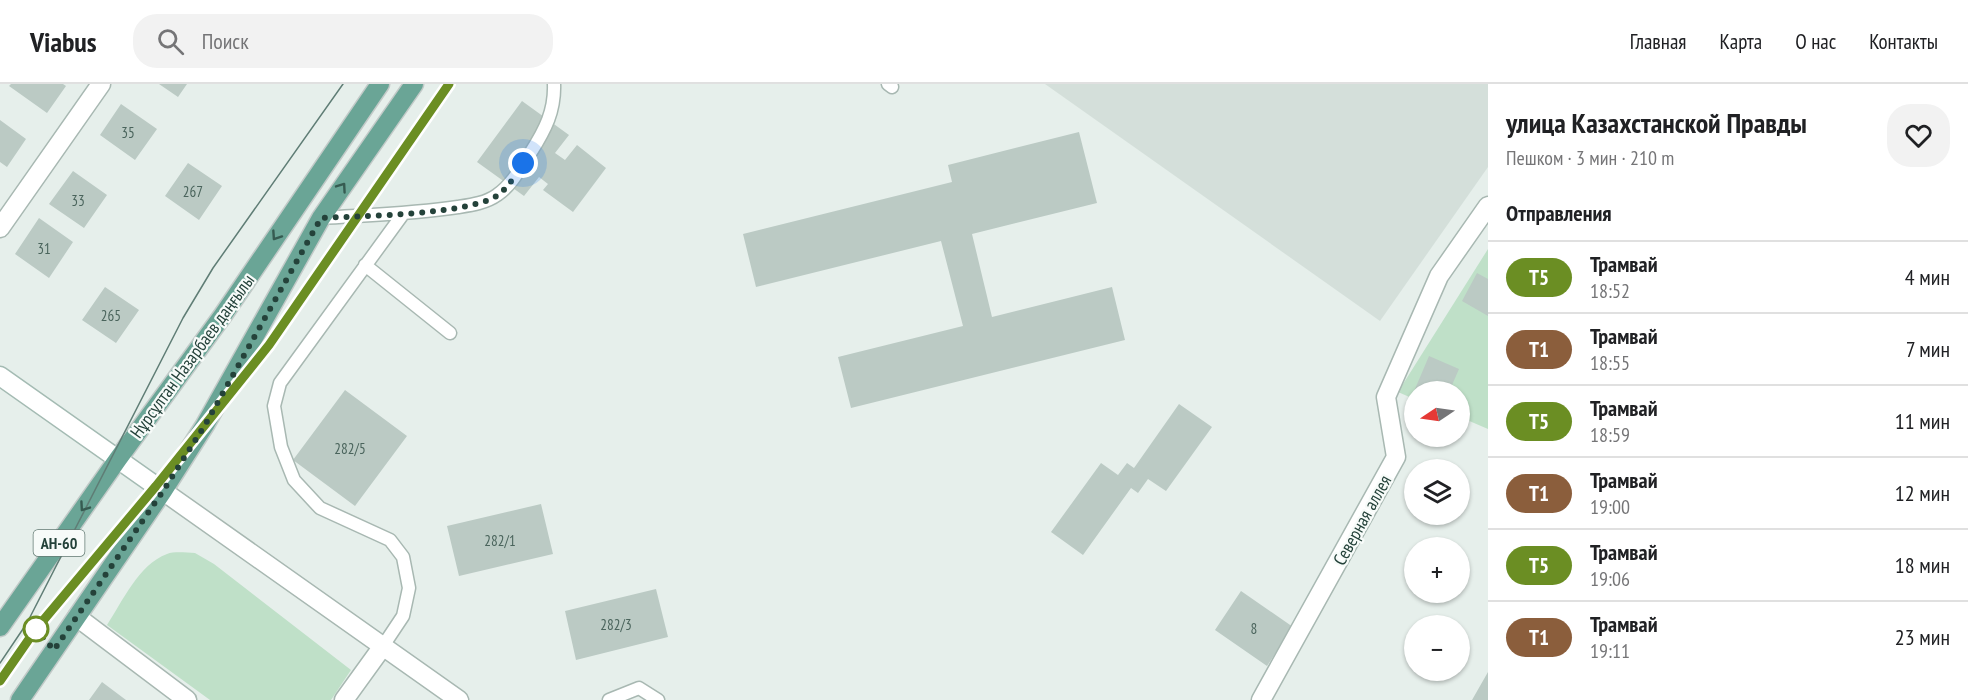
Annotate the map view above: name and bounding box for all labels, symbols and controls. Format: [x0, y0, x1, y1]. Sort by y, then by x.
search box [133, 14, 553, 68]
text: Viabus [30, 23, 97, 60]
icon: search [154, 25, 187, 58]
text: Поиск [202, 27, 249, 55]
text: Главная [1630, 28, 1686, 55]
text: Карта [1719, 28, 1762, 55]
text: О нас [1795, 28, 1836, 55]
text: Контакты [1869, 28, 1938, 55]
text: улица Казахстанской Правды [1506, 104, 1807, 141]
button: heart [1887, 104, 1950, 167]
house number: 35 [121, 123, 135, 142]
text: Пешком · 3 мин · 210 m [1506, 145, 1674, 171]
your location [508, 148, 538, 178]
house number: 267 [183, 182, 203, 201]
one-way arrow [335, 183, 346, 194]
house number: 33 [71, 191, 85, 210]
text: Отправления [1506, 199, 1612, 227]
one-way arrow [272, 230, 283, 241]
house number: 31 [37, 239, 51, 258]
text: Трамвай [1590, 250, 1658, 278]
text: 4 мин [1905, 263, 1950, 291]
text: T5 [1529, 264, 1549, 291]
street label: Нұрсұлтан Назарбаев даңғылы [125, 270, 259, 442]
text: 18:52 [1590, 278, 1630, 304]
house number: 265 [101, 306, 121, 325]
text: Трамвай [1590, 322, 1658, 350]
text: 7 мин [1906, 335, 1950, 363]
text: T1 [1529, 336, 1549, 363]
text: 18:55 [1590, 350, 1630, 376]
north arrow [1404, 381, 1470, 447]
map controls [1404, 381, 1470, 681]
text: Трамвай [1590, 394, 1658, 422]
text: 11 мин [1895, 407, 1950, 435]
text: T5 [1529, 408, 1549, 435]
text: 18:59 [1590, 422, 1630, 448]
house number: 282/5 [334, 439, 366, 458]
button: layers [1404, 459, 1470, 525]
text: Трамвай [1590, 466, 1658, 494]
street label: Северная аллея [1328, 471, 1396, 569]
text: 12 мин [1895, 479, 1950, 507]
text: T1 [1529, 480, 1549, 507]
text: 19:00 [1590, 494, 1630, 520]
one-way arrow [80, 500, 91, 511]
road number: АН-60 [34, 530, 84, 556]
house number: 282/1 [484, 531, 516, 550]
button: + [1404, 537, 1470, 603]
text: Трамвай [1590, 538, 1658, 566]
text: 18 мин [1895, 551, 1950, 579]
text: T5 [1529, 552, 1549, 579]
text: 19:06 [1590, 566, 1630, 592]
text: Трамвай [1590, 610, 1658, 638]
house number: 282/3 [600, 615, 632, 634]
button: − [1404, 615, 1470, 681]
unlabelled marker [23, 616, 49, 642]
house number: 8 [1251, 619, 1257, 638]
text: 23 мин [1895, 623, 1950, 651]
text: T1 [1529, 624, 1549, 651]
text: 19:11 [1590, 638, 1630, 664]

